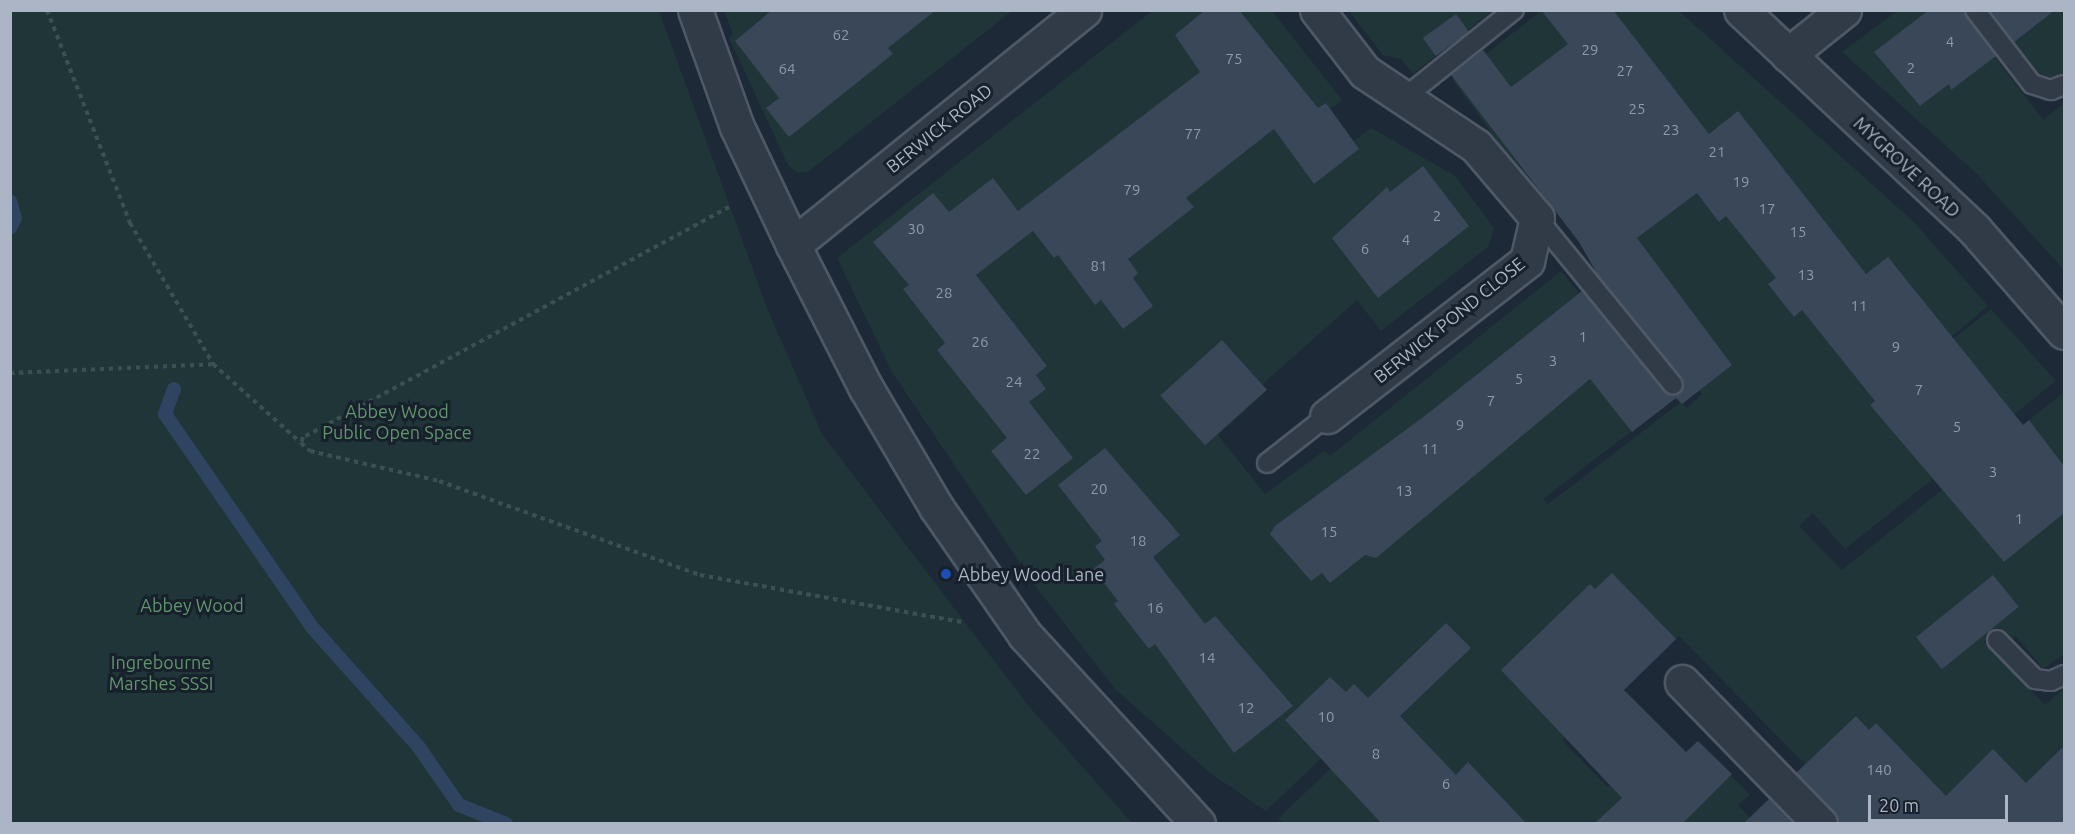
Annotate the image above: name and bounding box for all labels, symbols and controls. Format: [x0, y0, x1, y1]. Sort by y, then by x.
house number: 62 [833, 26, 849, 44]
house number: 4 [1946, 33, 1954, 51]
house number: 29 [1582, 41, 1598, 59]
house number: 75 [1226, 50, 1242, 68]
house number: 2 [1907, 59, 1915, 77]
house number: 64 [779, 60, 795, 78]
house number: 27 [1617, 62, 1633, 80]
street label: BERWICK ROAD [882, 79, 996, 177]
house number: 25 [1629, 100, 1645, 118]
street label: MYGROVE ROAD [1849, 112, 1965, 222]
house number: 23 [1663, 121, 1679, 139]
house number: 77 [1185, 125, 1201, 143]
house number: 21 [1709, 143, 1725, 161]
house number: 19 [1733, 173, 1749, 191]
house number: 79 [1124, 181, 1140, 199]
house number: 17 [1759, 200, 1775, 218]
house number: 2 [1433, 207, 1441, 225]
house number: 30 [908, 220, 924, 238]
house number: 15 [1790, 223, 1806, 241]
house number: 4 [1402, 231, 1410, 249]
house number: 6 [1361, 240, 1369, 258]
street label: BERWICK POND CLOSE [1369, 253, 1529, 387]
house number: 81 [1091, 257, 1107, 275]
house number: 13 [1798, 266, 1814, 284]
house number: 28 [936, 284, 952, 302]
house number: 11 [1851, 297, 1867, 315]
house number: 1 [1579, 328, 1587, 346]
house number: 26 [972, 333, 988, 351]
house number: 9 [1892, 338, 1900, 356]
house number: 3 [1549, 352, 1557, 370]
house number: 5 [1515, 370, 1523, 388]
house number: 24 [1006, 373, 1022, 391]
house number: 7 [1915, 381, 1923, 399]
house number: 7 [1487, 392, 1495, 410]
park label: Abbey Wood Public Open Space [322, 401, 472, 444]
house number: 9 [1456, 416, 1464, 434]
house number: 5 [1953, 418, 1961, 436]
house number: 11 [1422, 440, 1438, 458]
house number: 22 [1024, 445, 1040, 463]
house number: 3 [1989, 463, 1997, 481]
house number: 20 [1091, 480, 1107, 498]
house number: 13 [1396, 482, 1412, 500]
house number: 1 [2015, 510, 2023, 528]
house number: 15 [1321, 523, 1337, 541]
house number: 18 [1130, 532, 1146, 550]
place label: Abbey Wood Lane [958, 563, 1104, 585]
marker: Abbey Wood Lane [939, 567, 953, 581]
park label: Abbey Wood [140, 594, 244, 616]
house number: 16 [1147, 599, 1163, 617]
house number: 14 [1199, 649, 1215, 667]
park label: Ingrebourne Marshes SSSI [109, 652, 213, 694]
house number: 12 [1238, 699, 1254, 717]
house number: 10 [1318, 708, 1334, 726]
house number: 8 [1372, 745, 1380, 763]
house number: 140 [1866, 761, 1892, 779]
house number: 6 [1442, 775, 1450, 793]
scale bar [1871, 783, 2010, 821]
text: 20 m [1879, 795, 1919, 815]

